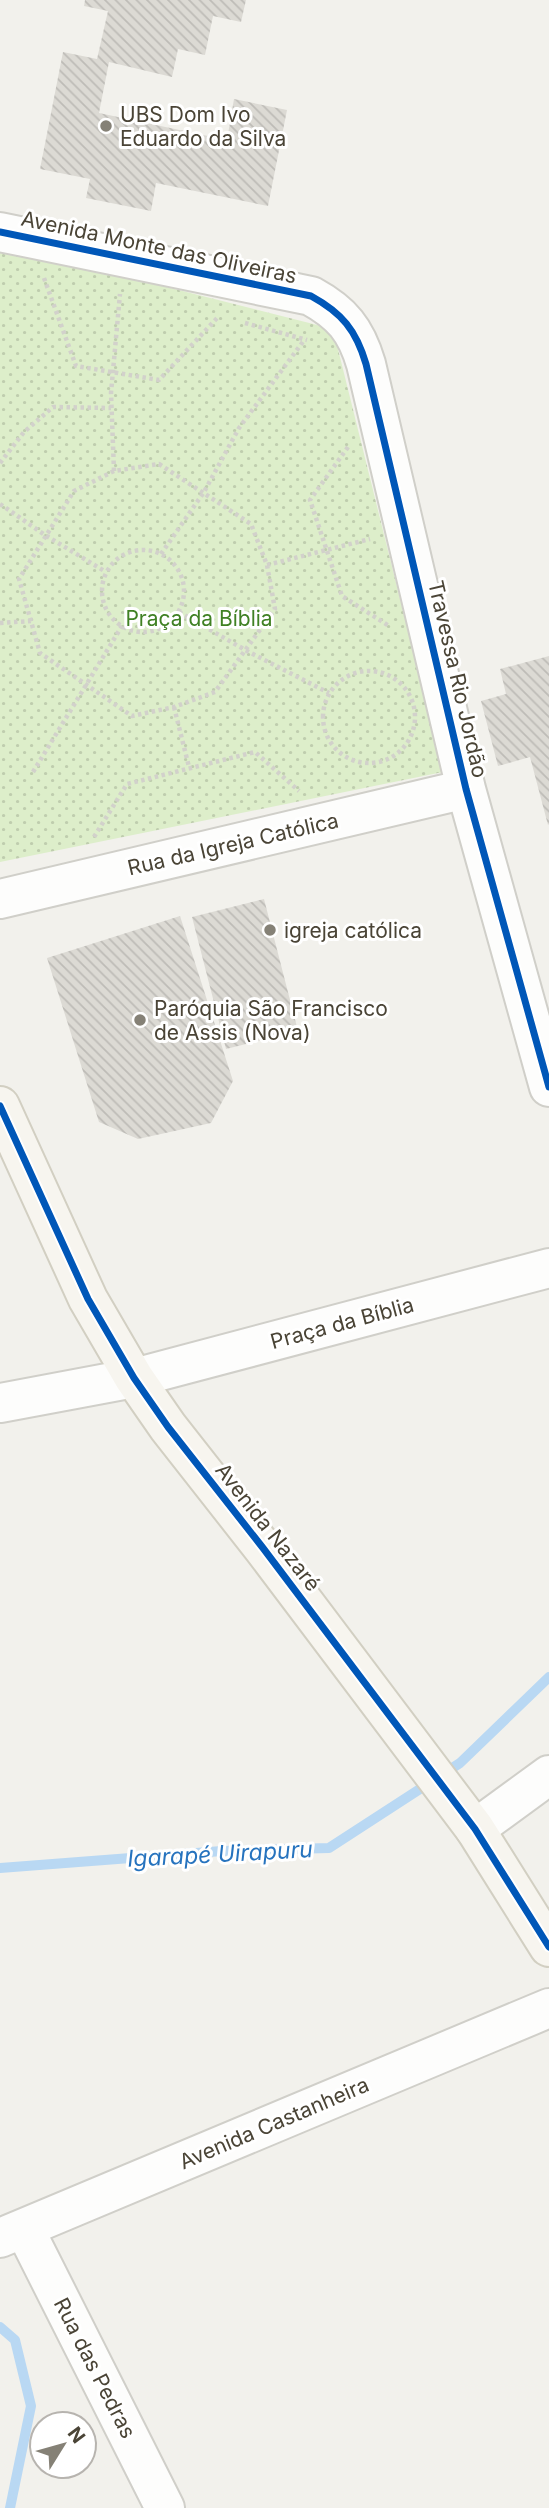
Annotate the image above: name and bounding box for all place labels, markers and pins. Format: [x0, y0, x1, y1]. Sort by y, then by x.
place label: UBS Dom Ivo Eduardo da Silva [120, 102, 286, 151]
marker: UBS Dom Ivo Eduardo da Silva [98, 118, 114, 134]
place label: igreja católica [284, 918, 422, 943]
marker: igreja católica [262, 922, 278, 938]
place label: Paróquia São Francisco de Assis (Nova) [154, 996, 388, 1045]
marker: Paróquia São Francisco de Assis (Nova) [132, 1012, 148, 1028]

